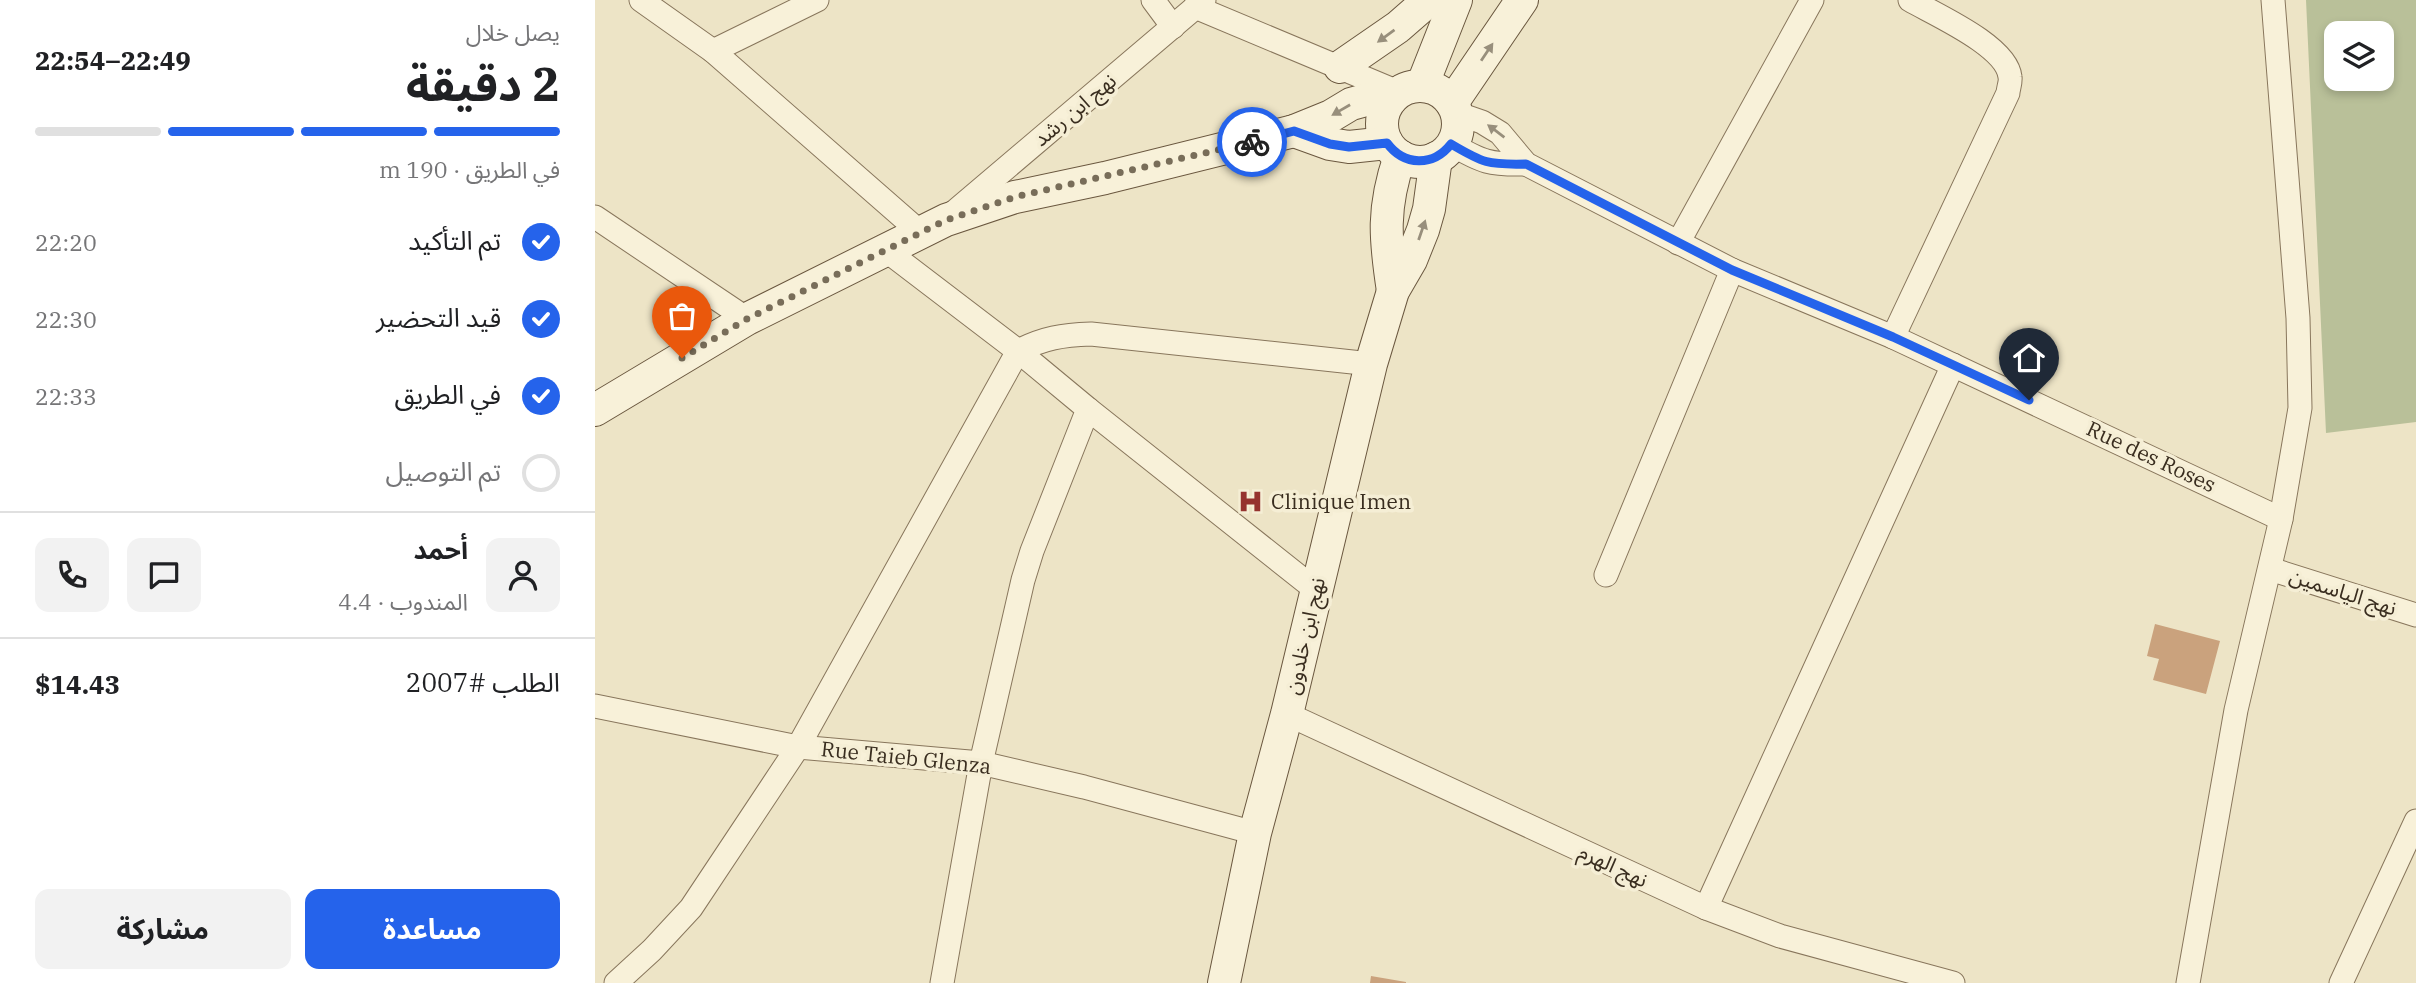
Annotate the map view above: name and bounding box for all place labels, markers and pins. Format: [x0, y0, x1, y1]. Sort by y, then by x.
pin [652, 286, 712, 358]
pin [1999, 328, 2059, 400]
place label: Clinique Imen [1271, 487, 1411, 515]
hospital icon: Clinique Imen [1237, 488, 1265, 516]

